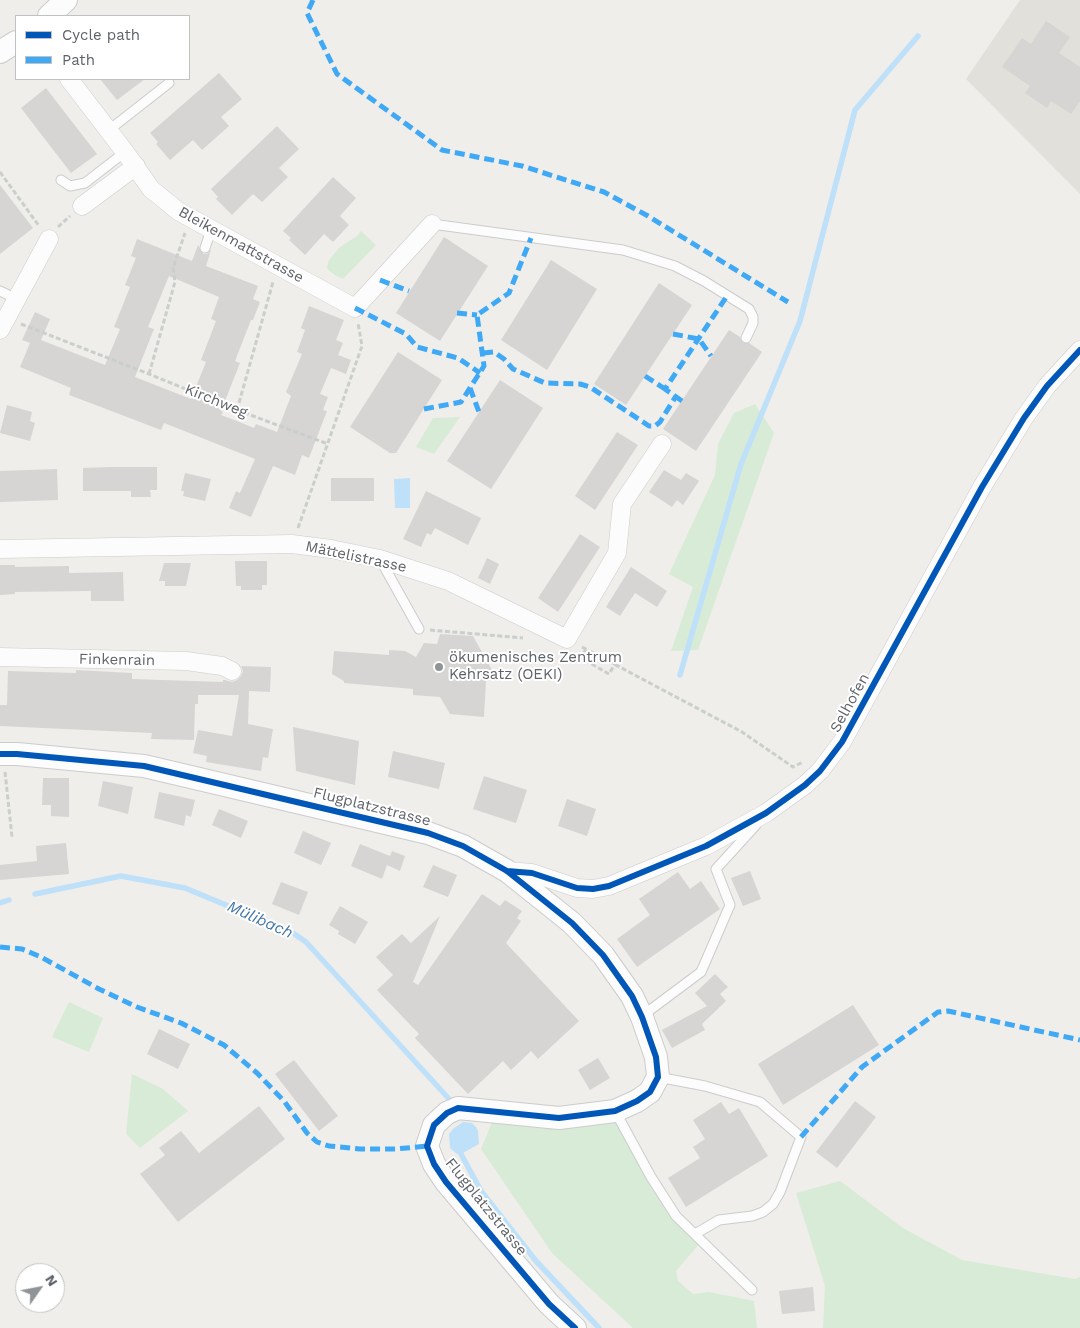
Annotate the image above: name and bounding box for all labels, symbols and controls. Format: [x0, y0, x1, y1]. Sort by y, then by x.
legend [15, 15, 190, 80]
text: Cycle path [62, 26, 140, 44]
text: Path [62, 51, 95, 69]
street label: Bleikenmattstrasse [175, 203, 307, 287]
street label: Kirchweg [182, 380, 250, 422]
street label: Mättelistrasse [304, 538, 408, 576]
place label: ökumenisches Zentrum Kehrsatz (OEKI) [449, 649, 622, 684]
street label: Finkenrain [79, 650, 155, 670]
marker: ökumenisches Zentrum Kehrsatz (OEKI) [433, 661, 445, 673]
street label: Selhofen [826, 670, 874, 736]
street label: Flugplatzstrasse [311, 784, 433, 830]
water label: Mülibach [224, 897, 296, 943]
street label: Flugplatzstrasse [441, 1155, 531, 1259]
north arrow [15, 1263, 65, 1313]
text: N [42, 1272, 61, 1289]

